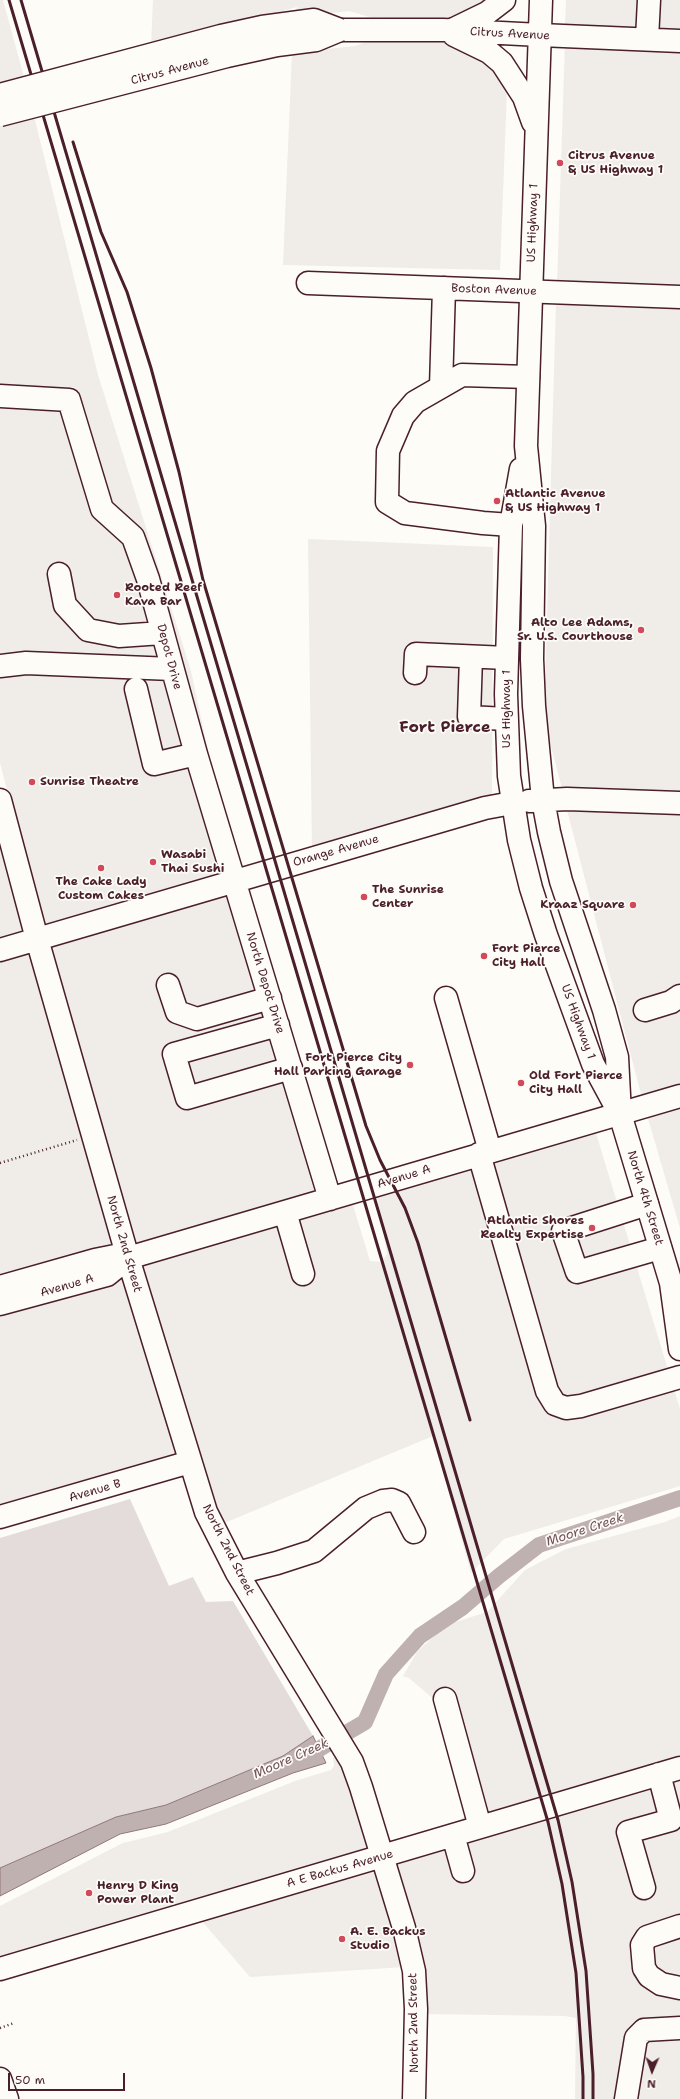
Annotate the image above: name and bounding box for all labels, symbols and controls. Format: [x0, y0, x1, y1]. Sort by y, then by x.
street label: Citrus Avenue [470, 25, 550, 43]
street label: Citrus Avenue [129, 54, 211, 88]
place label: Citrus Avenue & US Highway 1 [568, 149, 663, 177]
marker: Citrus Avenue & US Highway 1 [555, 158, 565, 168]
street label: US Highway 1 [524, 183, 542, 263]
street label: Boston Avenue [451, 281, 537, 299]
place label: Atlantic Avenue & US Highway 1 [505, 487, 606, 515]
marker: Atlantic Avenue & US Highway 1 [492, 496, 502, 506]
place label: Rooted Reef Kava Bar [125, 581, 202, 609]
marker: Rooted Reef Kava Bar [112, 590, 122, 600]
place label: Alto Lee Adams, Sr. U.S. Courthouse [517, 616, 633, 644]
street label: Depot Drive [153, 623, 185, 691]
marker: Alto Lee Adams, Sr. U.S. Courthouse [636, 625, 646, 635]
street label: US Highway 1 [500, 670, 514, 748]
district label: Fort Pierce [399, 718, 491, 738]
place label: Sunrise Theatre [40, 775, 139, 789]
marker: Sunrise Theatre [27, 777, 37, 787]
street label: Orange Avenue [291, 832, 381, 870]
place label: Wasabi Thai Sushi [161, 848, 224, 876]
marker: Wasabi Thai Sushi [148, 857, 158, 867]
marker: The Cake Lady Custom Cakes [96, 863, 106, 873]
place label: The Cake Lady Custom Cakes [56, 875, 146, 903]
place label: The Sunrise Center [372, 883, 444, 911]
marker: The Sunrise Center [359, 892, 369, 902]
place label: Kraaz Square [540, 898, 625, 912]
marker: Kraaz Square [628, 900, 638, 910]
street label: North Depot Drive [243, 931, 287, 1035]
place label: Fort Pierce City Hall [492, 942, 560, 970]
marker: Fort Pierce City Hall [479, 951, 489, 961]
street label: US Highway 1 [558, 983, 598, 1061]
place label: Fort Pierce City Hall Parking Garage [274, 1051, 402, 1079]
marker: Fort Pierce City Hall Parking Garage [405, 1060, 415, 1070]
place label: Old Fort Pierce City Hall [529, 1069, 623, 1097]
marker: Old Fort Pierce City Hall [516, 1078, 526, 1088]
street label: North 4th Street [624, 1149, 666, 1247]
street label: Avenue A [376, 1162, 432, 1192]
street label: North 2nd Street [103, 1194, 145, 1294]
place label: Atlantic Shores Realty Expertise [480, 1214, 584, 1242]
marker: Atlantic Shores Realty Expertise [587, 1223, 597, 1233]
street label: Avenue A [39, 1271, 95, 1301]
street label: Avenue B [67, 1477, 123, 1505]
street label: North 2nd Street [199, 1502, 257, 1598]
water label: Moore Creek [544, 1510, 626, 1550]
water label: Moore Creek [251, 1735, 331, 1783]
street label: A E Backus Avenue [285, 1847, 395, 1891]
place label: Henry D King Power Plant [97, 1879, 178, 1907]
marker: Henry D King Power Plant [84, 1888, 94, 1898]
place label: A. E. Backus Studio [350, 1925, 426, 1953]
marker: A. E. Backus Studio [337, 1934, 347, 1944]
street label: North 2nd Street [406, 1973, 422, 2073]
north arrow [632, 2051, 672, 2091]
scale bar [10, 2065, 127, 2091]
text: 50 m [15, 2072, 45, 2088]
text: N [647, 2076, 656, 2091]

